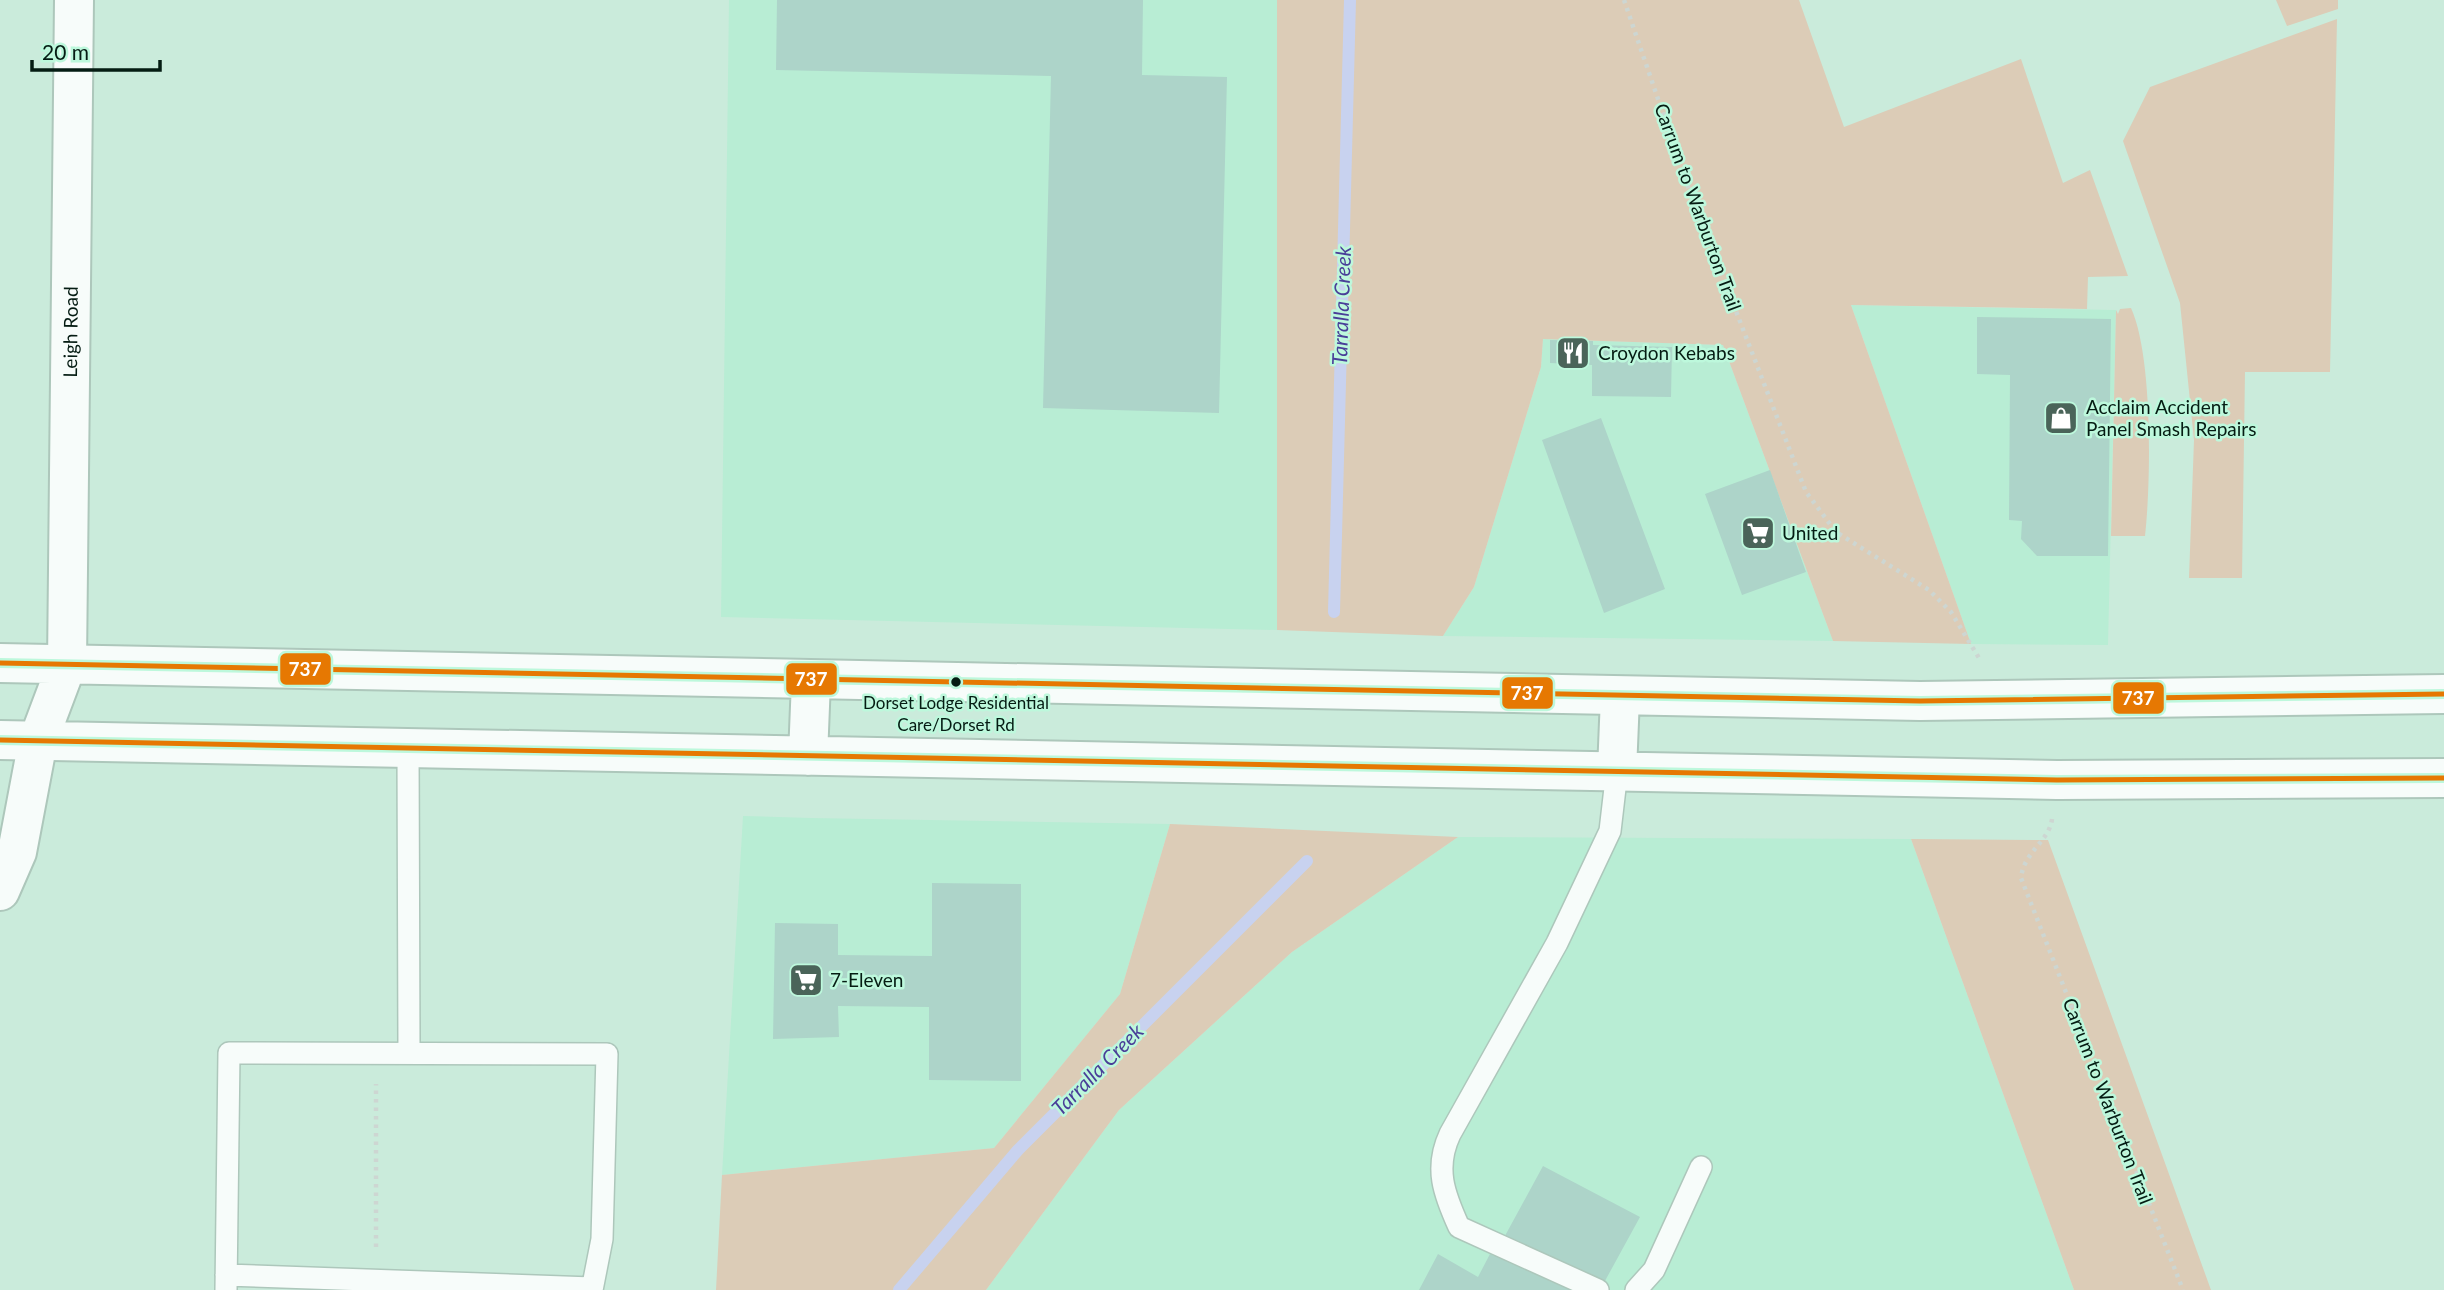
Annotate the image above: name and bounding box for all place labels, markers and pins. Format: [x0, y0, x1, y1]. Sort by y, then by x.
restaurant icon: Croydon Kebabs [1554, 334, 1592, 372]
place label: Croydon Kebabs [1598, 341, 1735, 364]
place label: Acclaim Accident Panel Smash Repairs [2086, 395, 2256, 440]
shop icon: Acclaim Accident Panel Smash Repairs [2042, 399, 2080, 437]
supermarket icon: United [1739, 514, 1777, 552]
place label: United [1782, 521, 1838, 544]
marker: Dorset Lodge Residential Care/Dorset Rd [949, 675, 963, 689]
place label: Dorset Lodge Residential Care/Dorset Rd [863, 692, 1049, 735]
supermarket icon: 7-Eleven [787, 961, 825, 999]
place label: 7-Eleven [830, 968, 903, 991]

